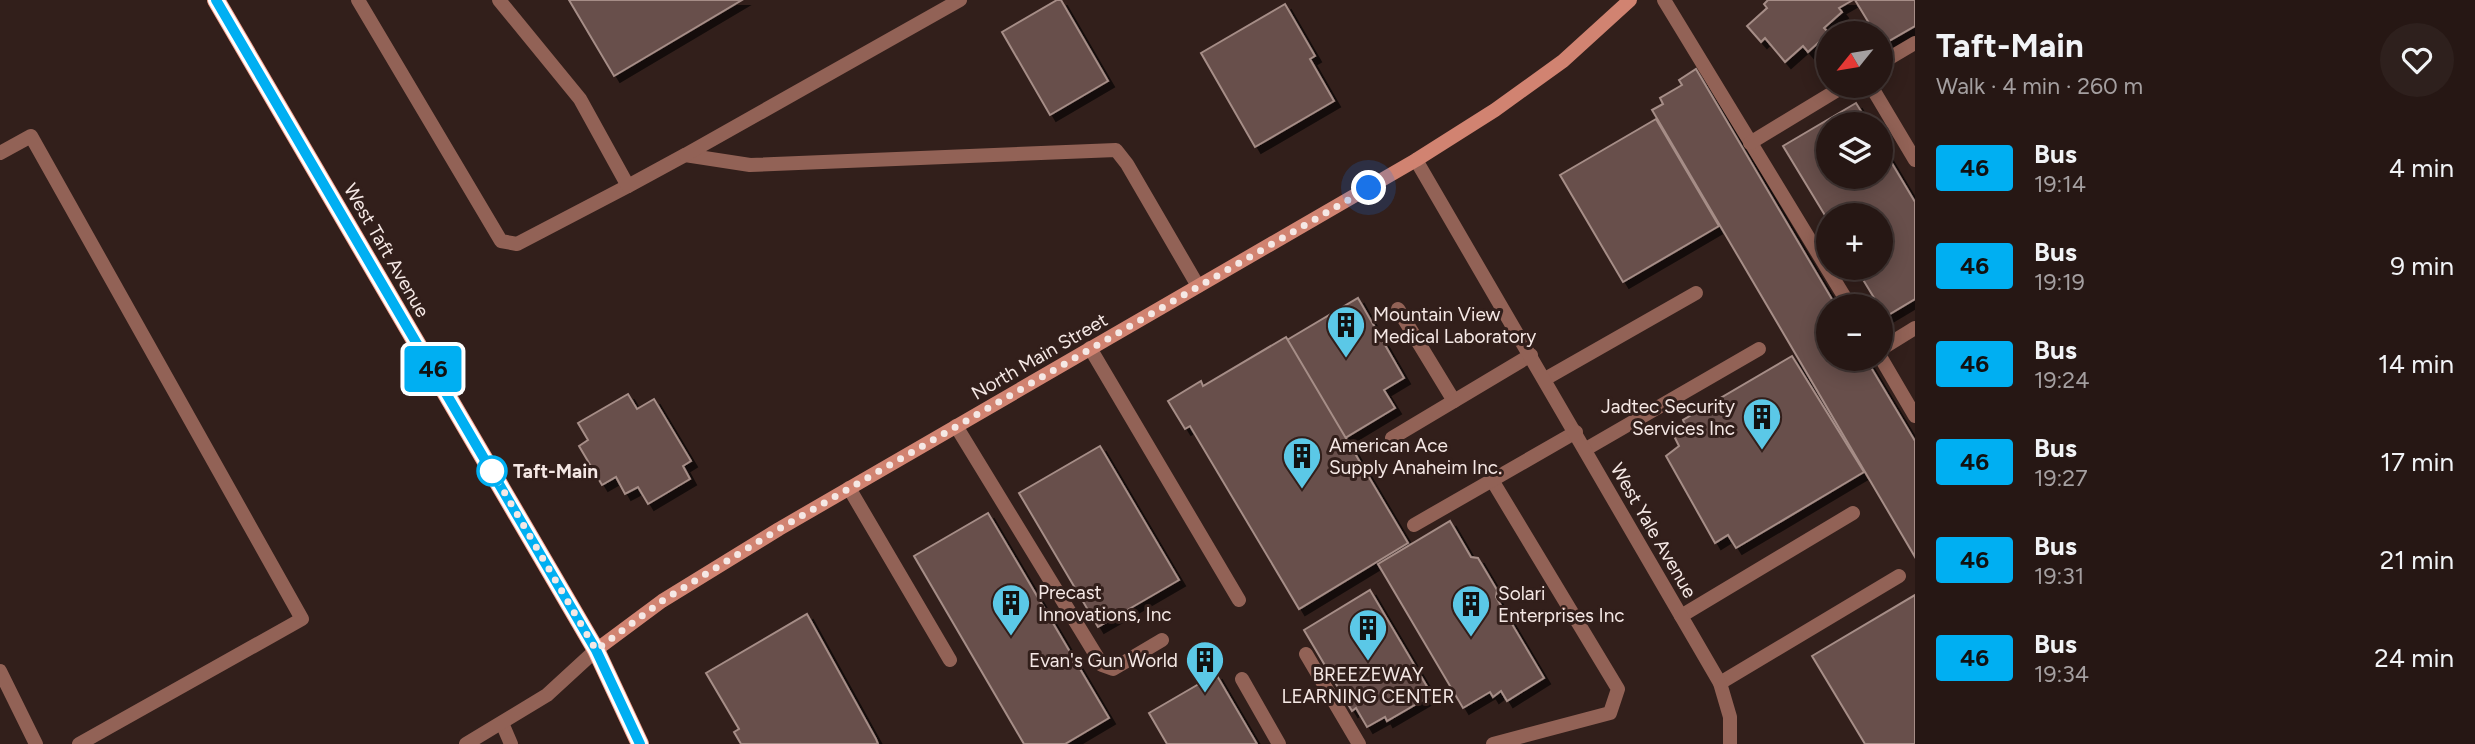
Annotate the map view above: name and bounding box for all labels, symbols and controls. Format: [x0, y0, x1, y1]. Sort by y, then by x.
north arrow [1816, 21, 1894, 98]
map controls [1816, 21, 1893, 371]
button: heart [2380, 23, 2454, 97]
text: Taft-Main [1936, 26, 2084, 65]
text: Walk · 4 min · 260 m [1936, 72, 2143, 100]
button: layers [1816, 112, 1893, 189]
text: Bus [2034, 138, 2077, 170]
text: 4 min [2389, 152, 2454, 184]
text: 46 [1960, 153, 1989, 182]
your location [1351, 170, 1386, 205]
text: 19:14 [2034, 170, 2086, 198]
street label: West Taft Avenue [339, 179, 434, 321]
button: + [1816, 203, 1893, 280]
text: Bus [2034, 236, 2077, 268]
text: 9 min [2390, 250, 2454, 282]
text: 46 [1960, 251, 1989, 280]
text: 19:19 [2034, 268, 2085, 296]
button: − [1816, 294, 1893, 371]
place label: Mountain View Medical Laboratory [1373, 303, 1536, 348]
building icon: Mountain View Medical Laboratory [1325, 304, 1367, 359]
street label: North Main Street [967, 308, 1111, 405]
text: Bus [2034, 334, 2077, 366]
line badge: 46 [402, 346, 464, 392]
text: 14 min [2378, 348, 2454, 380]
text: 46 [1960, 349, 1989, 378]
text: 46 [418, 354, 448, 383]
text: 19:24 [2034, 366, 2089, 394]
place label: Jadtec Security Services Inc [1601, 395, 1735, 440]
building icon: Jadtec Security Services Inc [1741, 396, 1783, 451]
text: Bus [2034, 432, 2077, 464]
place label: American Ace Supply Anaheim Inc. [1329, 434, 1502, 479]
building icon: American Ace Supply Anaheim Inc. [1281, 435, 1323, 490]
text: 17 min [2380, 446, 2454, 478]
text: 46 [1960, 447, 1989, 476]
marker: Taft-Main [477, 456, 507, 486]
street label: West Yale Avenue [1606, 459, 1702, 602]
place label: Taft-Main [513, 460, 598, 483]
text: 19:27 [2034, 464, 2088, 492]
text: Bus [2034, 530, 2077, 562]
text: 21 min [2380, 544, 2454, 576]
text: 46 [1960, 545, 1989, 574]
text: 19:31 [2034, 562, 2084, 590]
place label: Precast Innovations, Inc [1038, 581, 1172, 626]
building icon: Precast Innovations, Inc [990, 582, 1032, 637]
place label: Solari Enterprises Inc [1498, 582, 1625, 627]
building icon: Solari Enterprises Inc [1450, 583, 1492, 638]
building icon: BREEZEWAY LEARNING CENTER [1347, 607, 1389, 662]
text: Bus [2034, 628, 2077, 660]
building icon: Evan's Gun World [1184, 639, 1226, 694]
text: 24 min [2374, 642, 2454, 674]
text: 46 [1960, 643, 1989, 672]
place label: Evan's Gun World [1029, 649, 1178, 672]
text: 19:34 [2034, 660, 2089, 688]
place label: BREEZEWAY LEARNING CENTER [1282, 663, 1455, 708]

